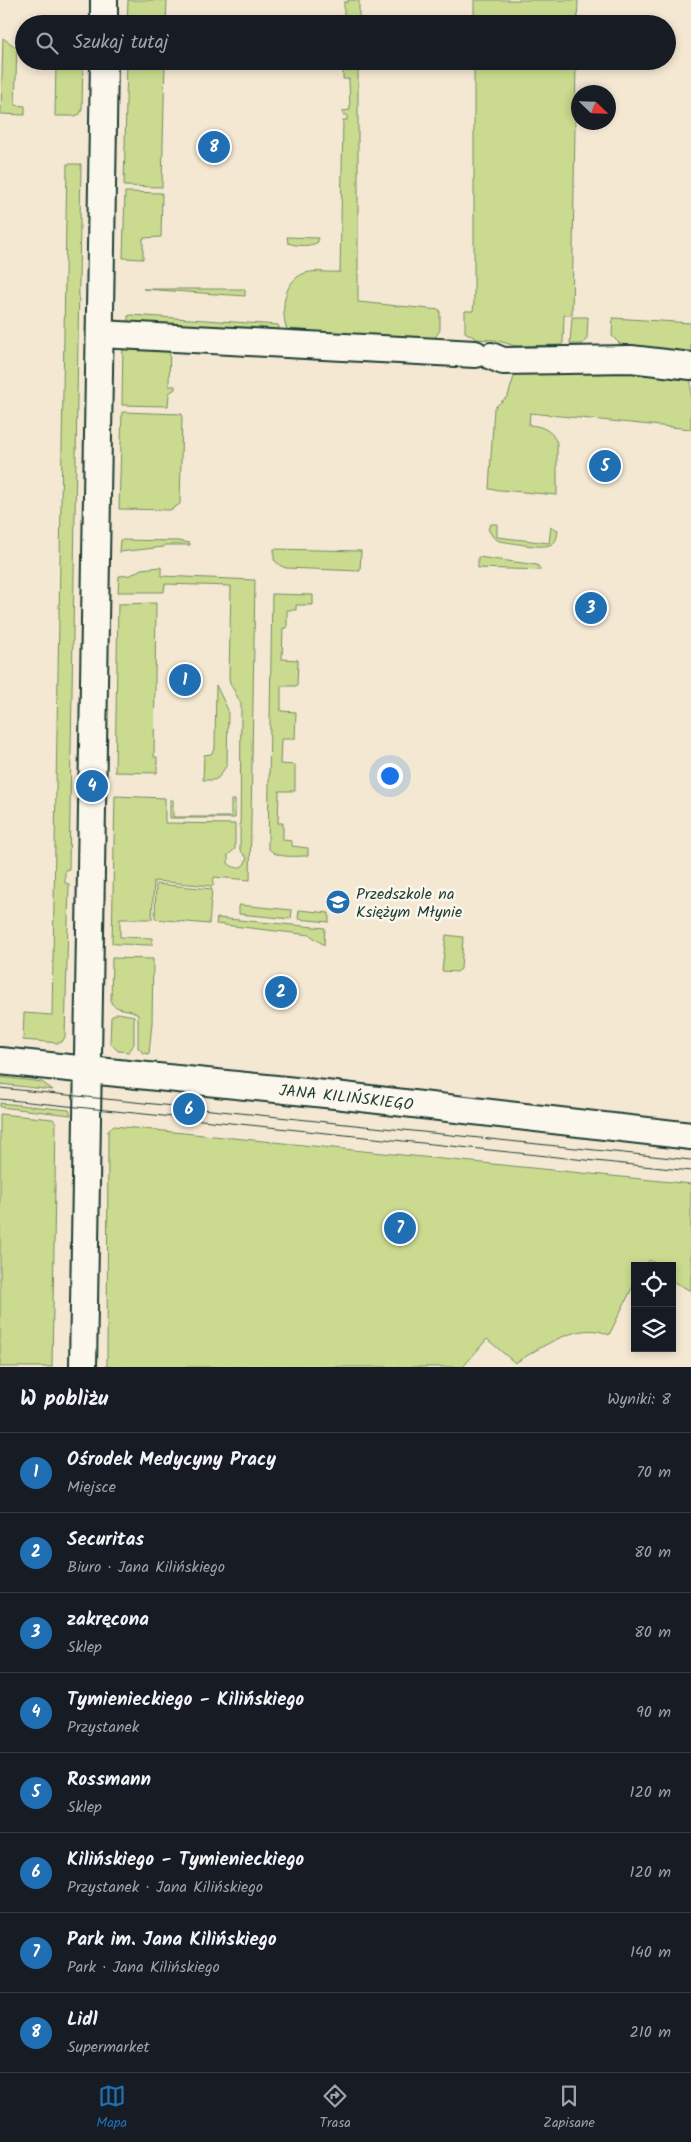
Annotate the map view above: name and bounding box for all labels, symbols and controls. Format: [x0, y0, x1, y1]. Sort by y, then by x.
search box [15, 15, 676, 70]
text: Szukaj tutaj [73, 28, 168, 58]
icon: search [33, 29, 61, 57]
north arrow [571, 85, 616, 130]
pin: 8 [198, 128, 230, 166]
pin: 5 [589, 447, 621, 485]
pin: 3 [575, 589, 607, 627]
pin: 1 [169, 661, 201, 699]
your location [377, 763, 403, 789]
pin: 4 [76, 767, 108, 805]
place label: Przedszkole na Księżym Młynie [356, 882, 462, 925]
school or university icon: Przedszkole na Księżym Młynie [325, 889, 351, 915]
pin: 2 [265, 973, 297, 1011]
street label: JANA KILIŃSKIEGO [278, 1078, 415, 1118]
pin: 6 [173, 1090, 205, 1128]
pin: 7 [384, 1209, 416, 1247]
map controls [631, 1262, 676, 1352]
button: locate [631, 1262, 676, 1307]
button: layers [631, 1307, 676, 1352]
text: W pobliżu [20, 1383, 108, 1416]
text: Wyniki: 8 [607, 1387, 671, 1412]
text: Ośrodek Medycyny Pracy [67, 1445, 276, 1475]
text: 1 [34, 1460, 38, 1485]
text: 70 m [636, 1460, 671, 1485]
text: Miejsce [67, 1475, 116, 1500]
text: Securitas [67, 1525, 144, 1555]
text: 2 [31, 1540, 41, 1565]
text: 80 m [634, 1540, 671, 1565]
text: Biuro · Jana Kilińskiego [67, 1555, 225, 1580]
text: zakręcona [67, 1605, 149, 1635]
text: 3 [32, 1620, 40, 1645]
text: 80 m [634, 1620, 671, 1645]
text: Sklep [67, 1635, 102, 1660]
text: Tymienieckiego - Kilińskiego [67, 1685, 304, 1715]
text: 4 [32, 1700, 40, 1725]
text: 90 m [636, 1700, 671, 1725]
text: Przystanek [67, 1715, 139, 1740]
text: Rossmann [67, 1765, 151, 1795]
text: 5 [32, 1780, 40, 1805]
text: 120 m [630, 1780, 671, 1805]
text: Sklep [67, 1795, 102, 1820]
text: Kilińskiego - Tymienieckiego [67, 1845, 304, 1875]
text: 6 [32, 1860, 40, 1885]
text: 120 m [630, 1860, 671, 1885]
text: Przystanek · Jana Kilińskiego [67, 1875, 263, 1900]
text: Park im. Jana Kilińskiego [67, 1925, 277, 1955]
text: 7 [32, 1940, 40, 1965]
text: 140 m [630, 1940, 671, 1965]
text: Park · Jana Kilińskiego [67, 1955, 220, 1980]
text: Lidl [67, 2005, 98, 2035]
text: 8 [31, 2020, 41, 2045]
text: 210 m [630, 2020, 671, 2045]
text: Supermarket [67, 2035, 150, 2060]
tab: Mapa [96, 2082, 127, 2134]
tab: Trasa [320, 2082, 351, 2134]
tab: Zapisane [543, 2082, 595, 2134]

